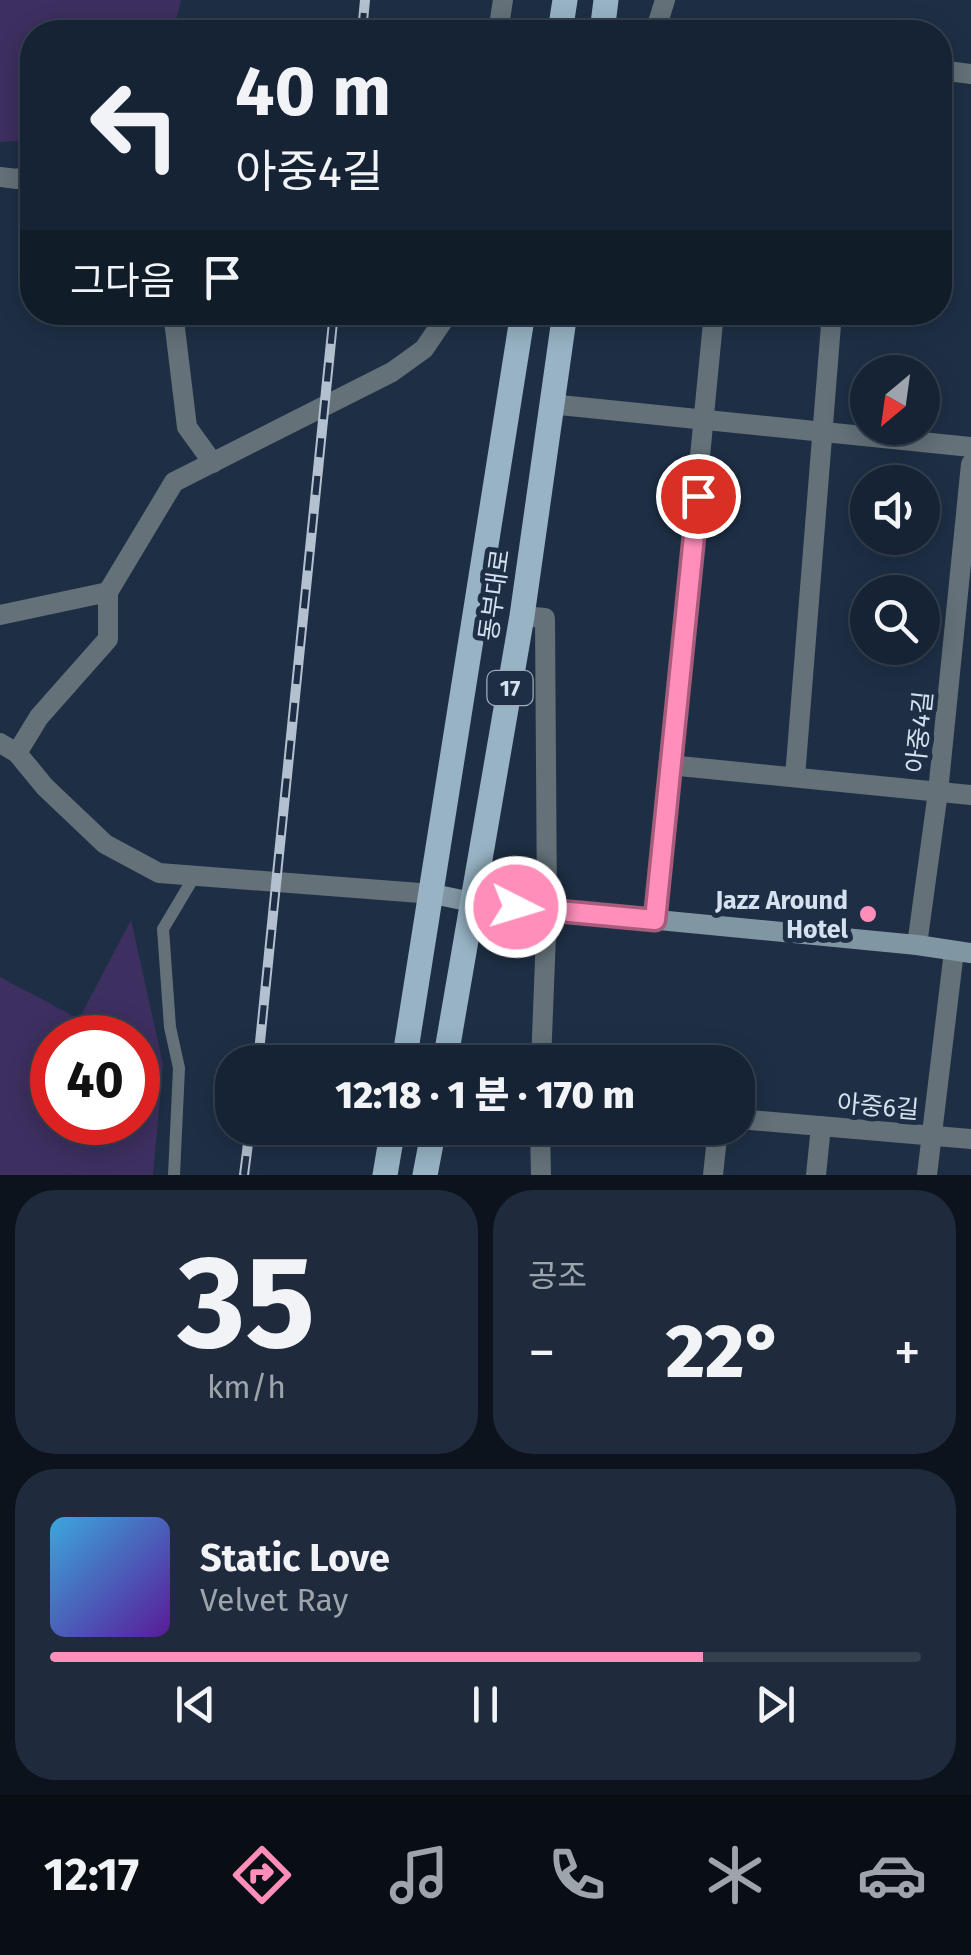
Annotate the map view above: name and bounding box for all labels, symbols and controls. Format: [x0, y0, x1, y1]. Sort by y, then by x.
text: 40 m [235, 50, 391, 134]
icon: left [70, 60, 200, 190]
text: 아중4길 [235, 145, 383, 199]
icon: arrive [195, 250, 250, 305]
text: 그다음 [70, 258, 175, 304]
north arrow [850, 355, 940, 445]
map controls [850, 355, 940, 665]
pin [656, 454, 741, 539]
button: sound [850, 465, 940, 555]
icon: arrive [671, 469, 726, 524]
street label: 동부대로 [474, 547, 516, 643]
button: search [850, 575, 940, 665]
road number: 17 [488, 671, 532, 705]
street label: 아중4길 [901, 690, 939, 775]
position arrow [464, 855, 568, 959]
place label: Jazz Around Hotel [714, 886, 849, 945]
marker: Jazz Around Hotel [857, 903, 879, 925]
speed limit sign: 40 [30, 1015, 160, 1145]
text: 12:18 · 1 분 · 170 m [335, 1072, 635, 1118]
street label: 아중6길 [836, 1088, 920, 1126]
text: 35 [178, 1225, 315, 1381]
text: 공조 [528, 1257, 587, 1295]
text: 22° [666, 1307, 783, 1397]
text: − [528, 1320, 556, 1386]
text: + [894, 1320, 921, 1386]
text: km/h [207, 1368, 286, 1406]
text: Static Love [200, 1535, 390, 1581]
text: Velvet Ray [200, 1581, 348, 1619]
icon: previous [168, 1677, 223, 1732]
icon: pause [458, 1677, 513, 1732]
icon: next [748, 1677, 803, 1732]
icon: directions [227, 1840, 297, 1910]
icon: music [384, 1840, 454, 1910]
icon: phone [542, 1840, 612, 1910]
icon: climate [700, 1840, 770, 1910]
icon: car [857, 1840, 927, 1910]
text: 12:17 [44, 1848, 139, 1902]

